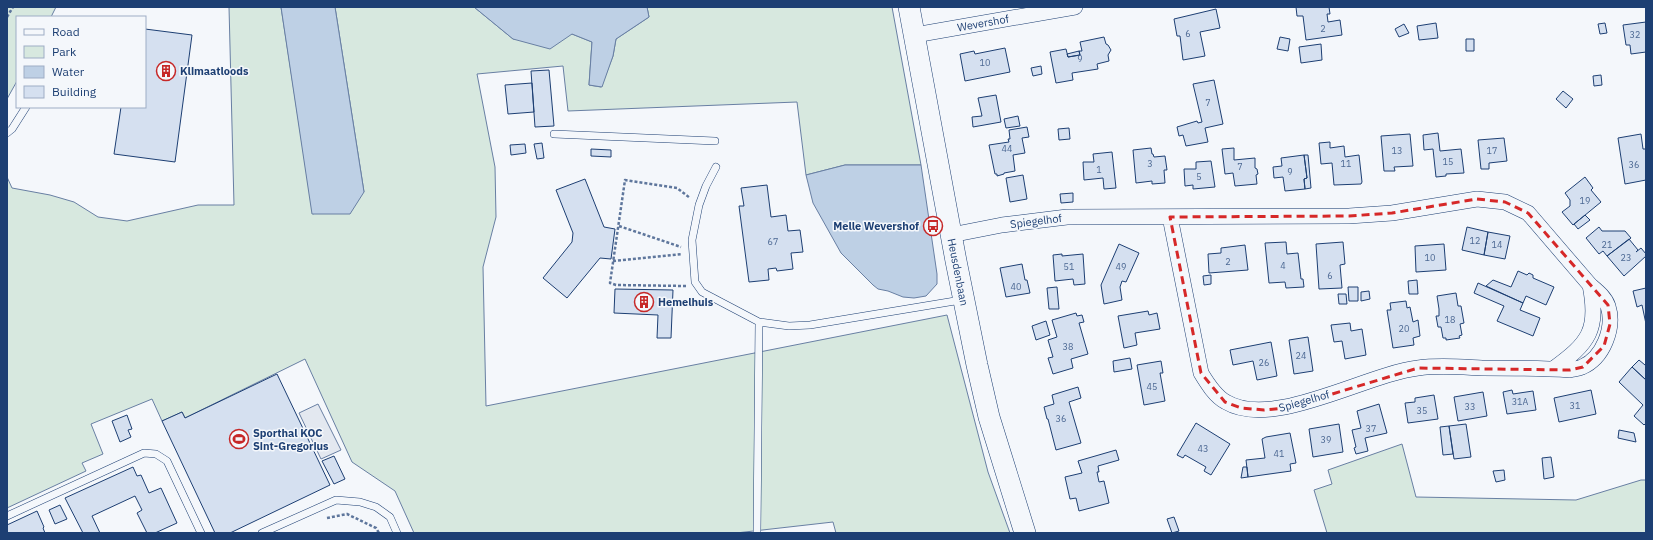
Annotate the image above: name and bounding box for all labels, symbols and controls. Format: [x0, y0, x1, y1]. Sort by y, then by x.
street label: Wevershof [956, 11, 1010, 34]
legend [16, 16, 146, 108]
house number: 2 [1320, 23, 1326, 34]
text: Road [52, 24, 80, 39]
house number: 6 [1185, 28, 1191, 39]
house number: 32 [1630, 29, 1640, 40]
text: Park [52, 44, 77, 59]
house number: 9 [1077, 53, 1083, 64]
house number: 10 [980, 57, 990, 68]
building icon: Klimaatloods [155, 60, 177, 82]
text: Water [52, 64, 85, 79]
place label: Klimaatloods [180, 64, 249, 78]
text: Building [52, 84, 97, 99]
house number: 7 [1205, 97, 1211, 108]
house number: 44 [1002, 143, 1012, 154]
house number: 13 [1392, 145, 1402, 156]
house number: 17 [1487, 145, 1497, 156]
house number: 15 [1443, 156, 1453, 167]
house number: 3 [1147, 158, 1153, 169]
house number: 11 [1341, 158, 1351, 169]
house number: 36 [1629, 159, 1639, 170]
house number: 7 [1237, 161, 1243, 172]
house number: 1 [1096, 164, 1102, 175]
house number: 9 [1287, 166, 1293, 177]
house number: 5 [1196, 171, 1202, 182]
house number: 19 [1580, 195, 1590, 206]
street label: Spiegelhof [1009, 211, 1063, 231]
bus stop icon: Melle Wevershof [922, 215, 944, 237]
place label: Melle Wevershof [833, 219, 919, 233]
house number: 12 [1470, 235, 1480, 246]
house number: 67 [768, 236, 778, 247]
street label: Heusdenbaan [945, 237, 971, 307]
house number: 14 [1492, 239, 1502, 250]
house number: 21 [1602, 239, 1612, 250]
house number: 10 [1425, 252, 1435, 263]
house number: 23 [1621, 252, 1631, 263]
house number: 2 [1225, 256, 1231, 267]
house number: 4 [1280, 260, 1286, 271]
house number: 51 [1064, 261, 1074, 272]
house number: 49 [1116, 261, 1126, 272]
house number: 6 [1327, 270, 1333, 281]
house number: 40 [1011, 281, 1021, 292]
building icon: Hemelhuis [633, 291, 655, 313]
place label: Hemelhuis [658, 295, 714, 309]
house number: 18 [1445, 314, 1455, 325]
house number: 20 [1399, 323, 1409, 334]
house number: 38 [1063, 341, 1073, 352]
house number: 24 [1296, 350, 1306, 361]
house number: 26 [1259, 357, 1269, 368]
house number: 45 [1147, 381, 1157, 392]
street label: Spiegelhof [1277, 387, 1331, 415]
house number: 31A [1512, 396, 1529, 407]
house number: 31 [1570, 400, 1580, 411]
house number: 33 [1465, 401, 1475, 412]
house number: 35 [1417, 405, 1427, 416]
house number: 36 [1056, 413, 1066, 424]
house number: 37 [1366, 423, 1376, 434]
place label: Sporthal KOC Sint-Gregorius [253, 426, 329, 453]
sports icon: Sporthal KOC Sint-Gregorius [228, 428, 250, 450]
house number: 39 [1321, 434, 1331, 445]
house number: 43 [1198, 443, 1208, 454]
house number: 41 [1274, 448, 1284, 459]

